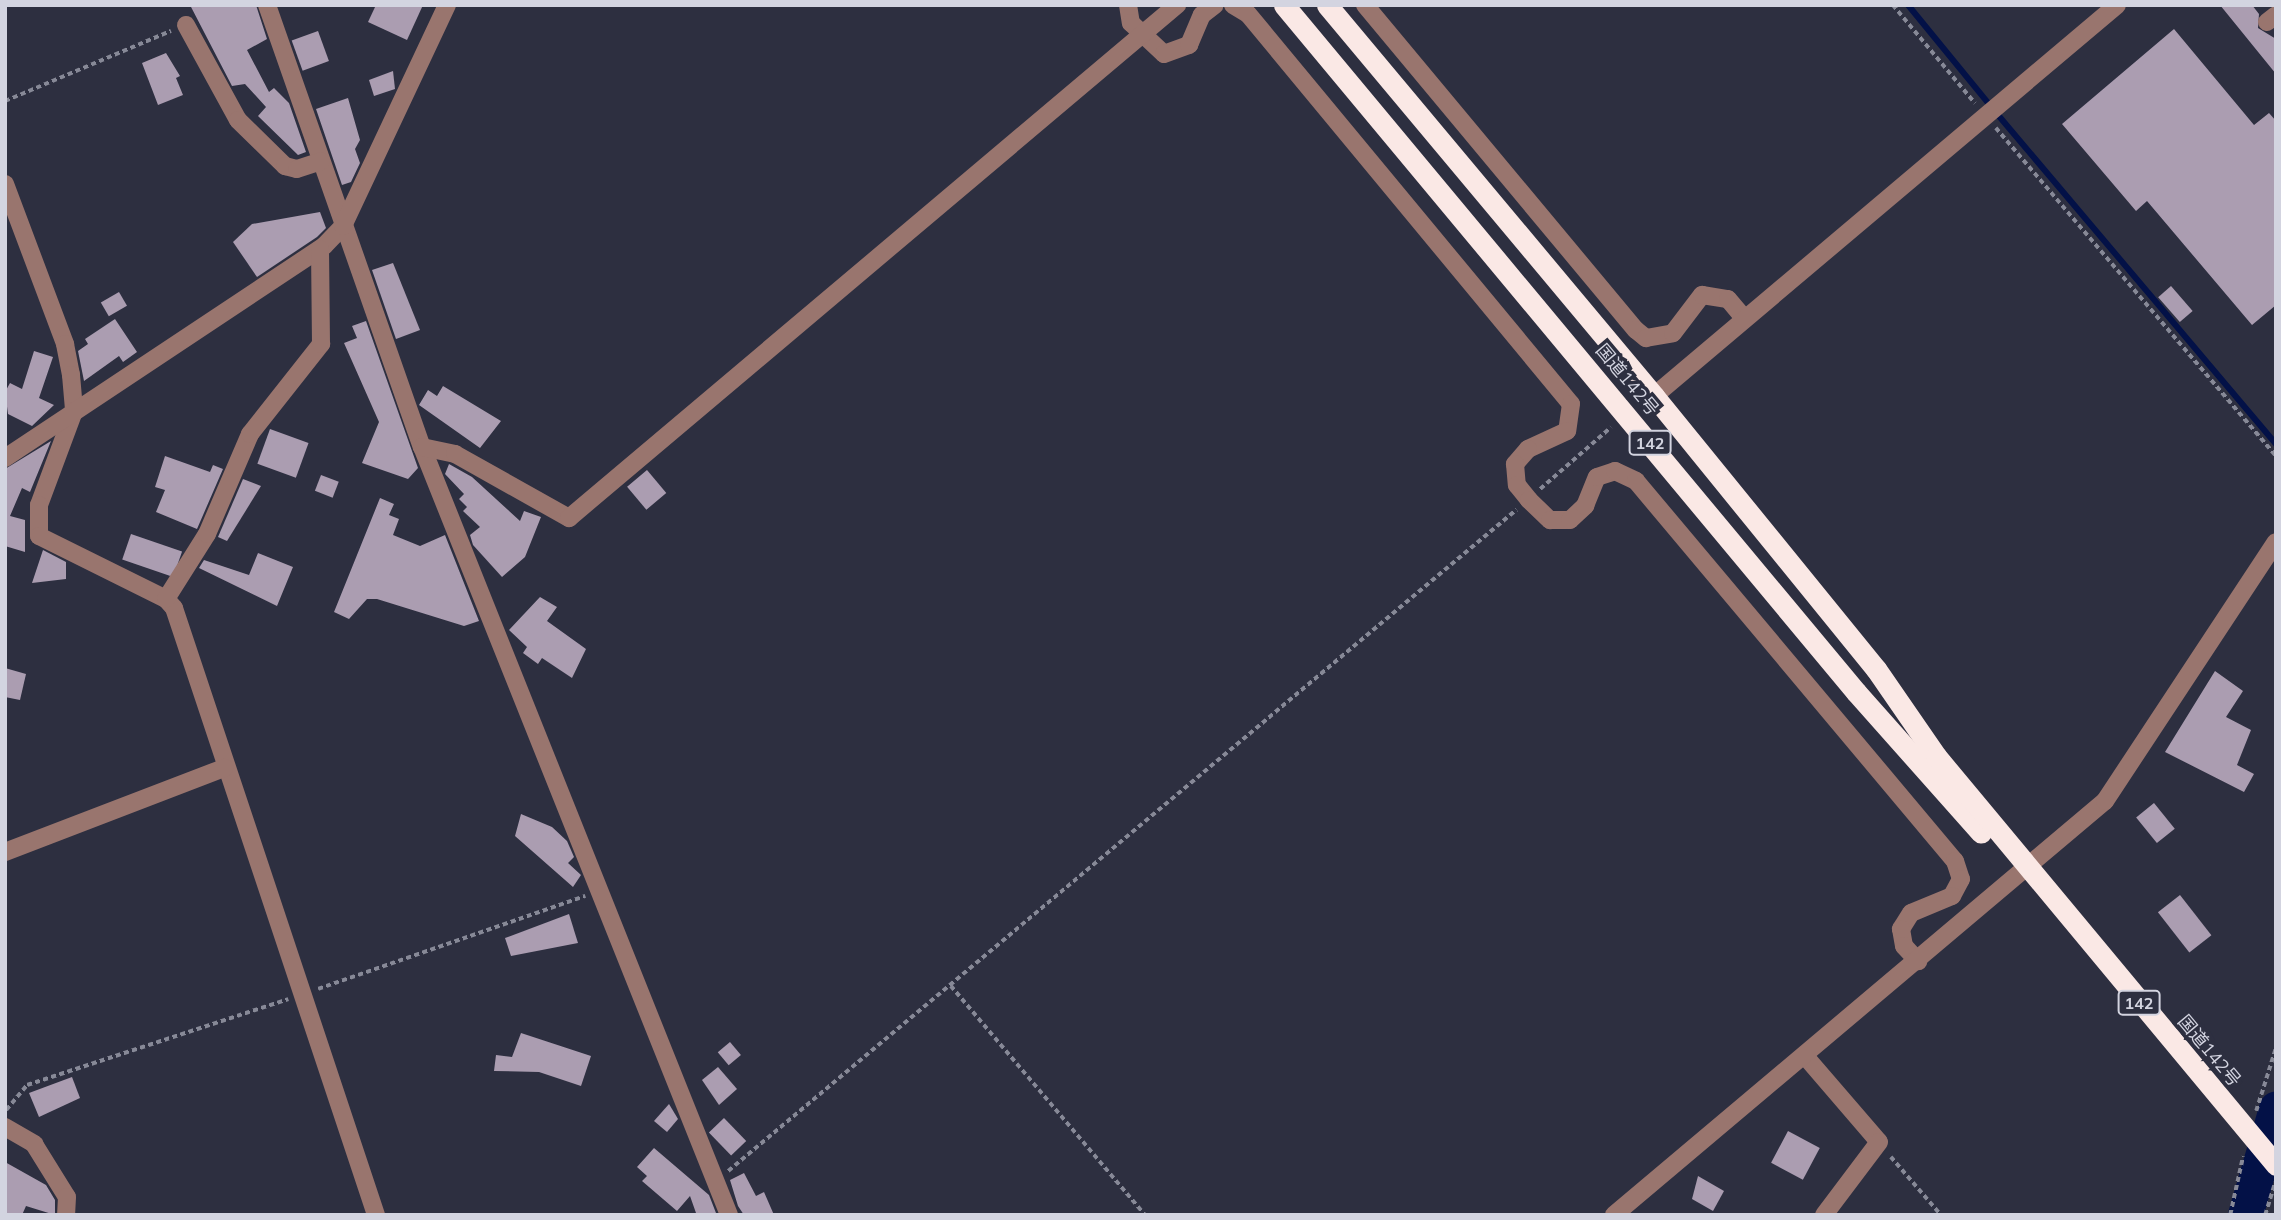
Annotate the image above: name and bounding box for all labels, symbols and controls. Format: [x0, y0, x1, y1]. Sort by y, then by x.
street label: 国道142号 [1591, 340, 1663, 420]
road number: 142 [1627, 430, 1673, 456]
road number: 142 [2116, 990, 2162, 1015]
street label: 国道142号 [2173, 1011, 2245, 1091]

